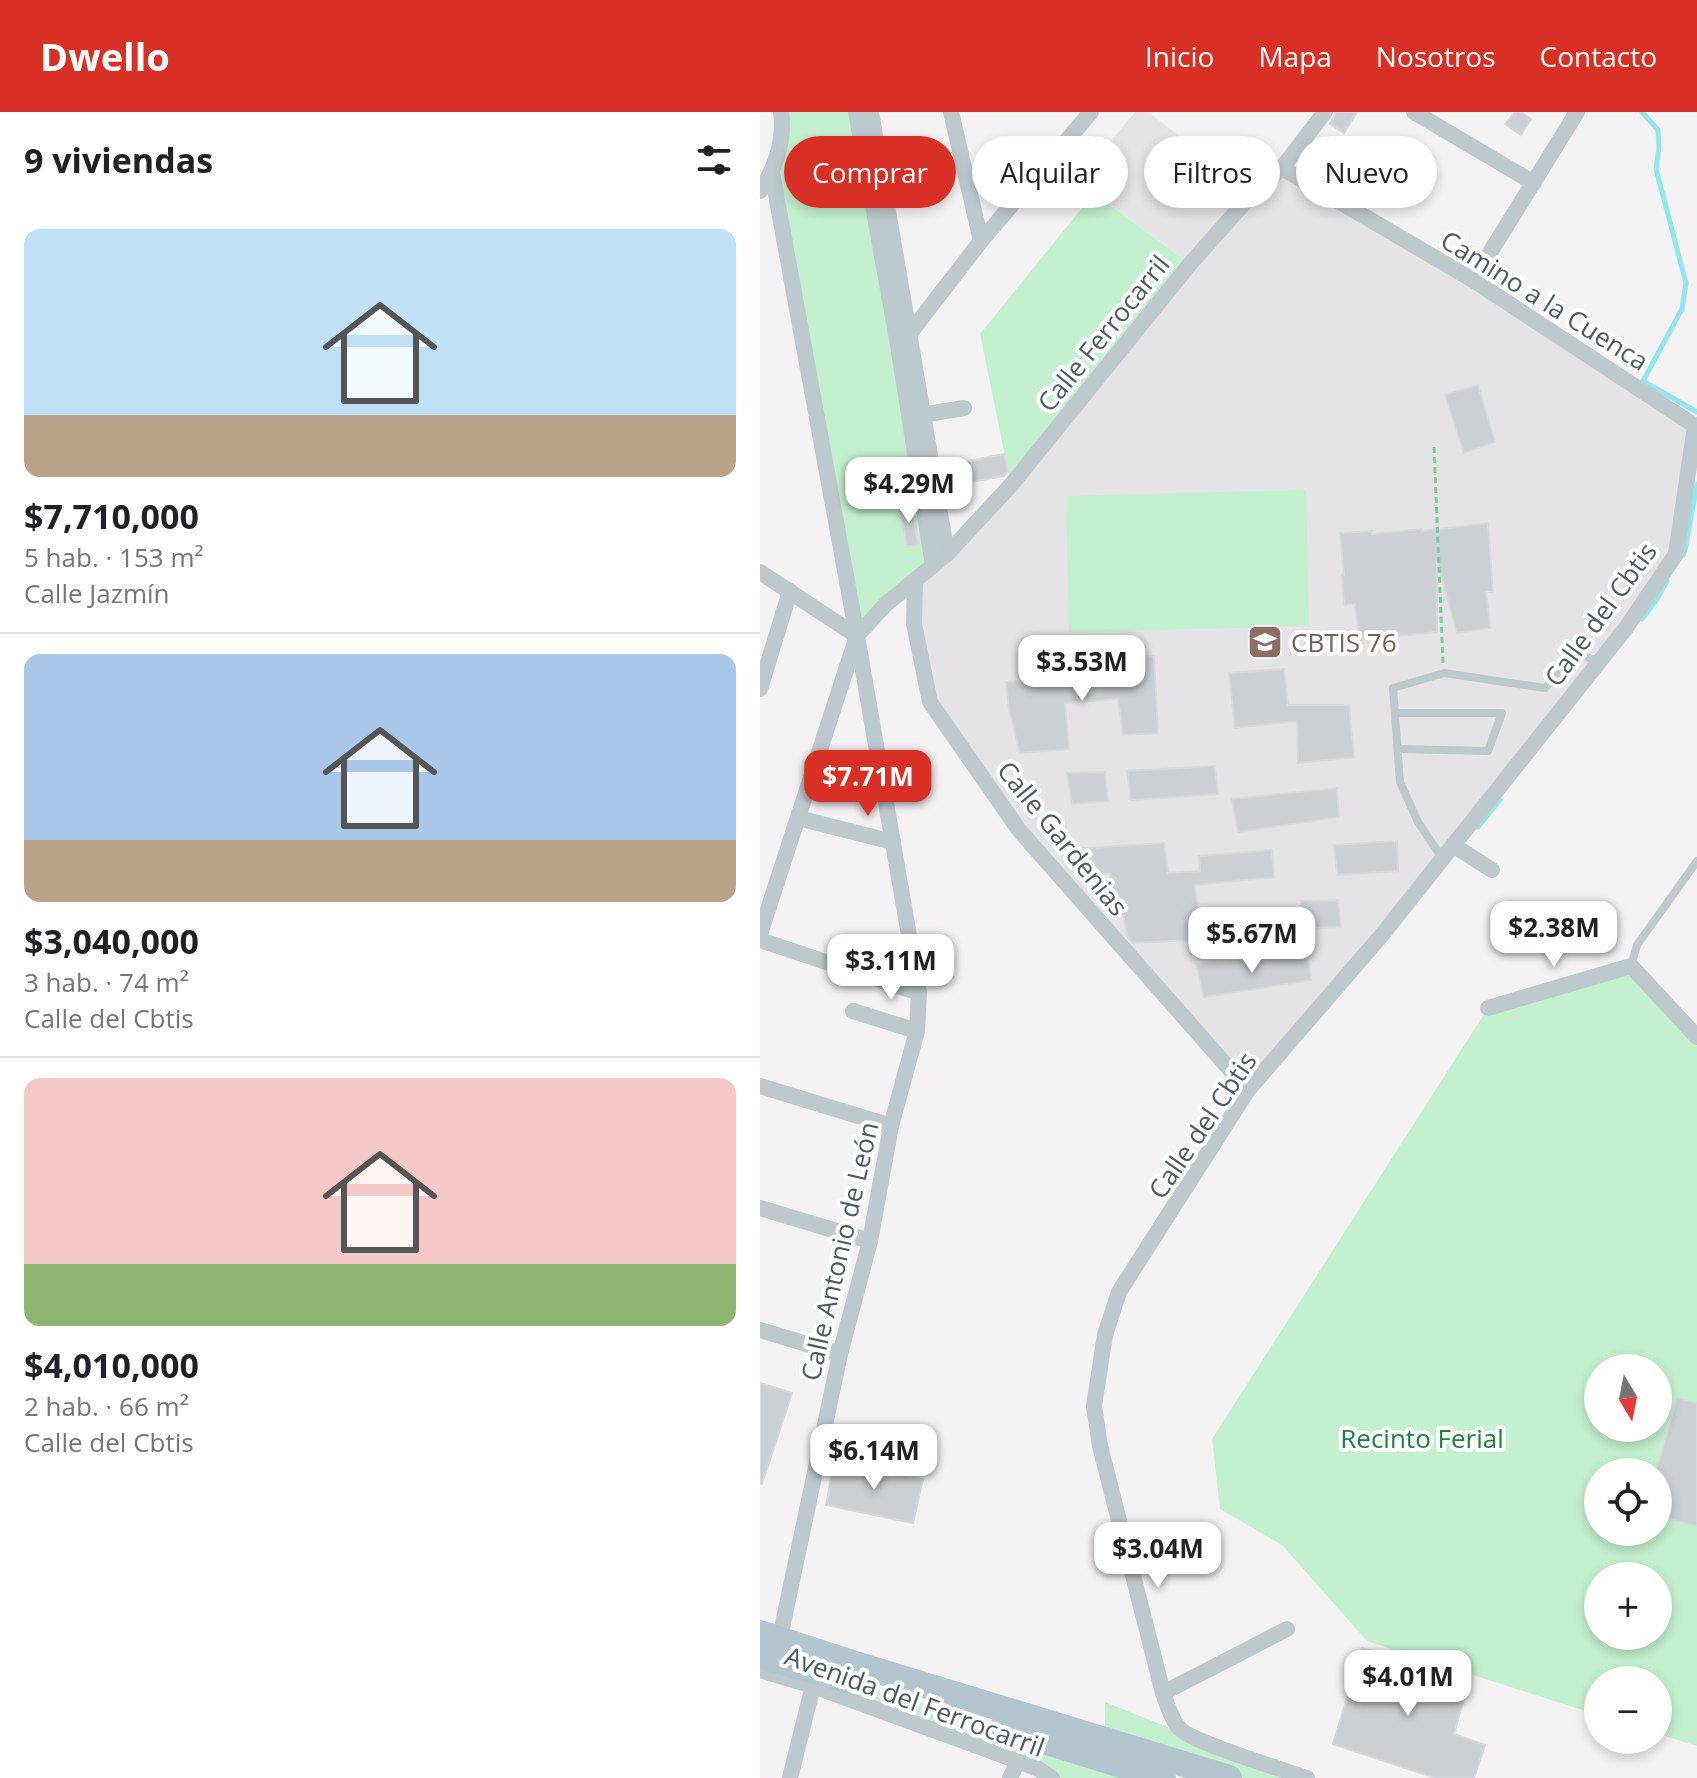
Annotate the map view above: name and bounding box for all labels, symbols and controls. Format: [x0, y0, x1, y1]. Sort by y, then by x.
text: Dwello [40, 30, 170, 82]
text: Inicio [1145, 37, 1214, 75]
text: Mapa [1258, 37, 1332, 75]
text: Nosotros [1376, 37, 1496, 75]
text: Contacto [1540, 37, 1657, 75]
chip: Comprar [784, 136, 956, 208]
chip: Alquilar [972, 136, 1128, 208]
chip: Filtros [1144, 136, 1280, 208]
chip: Nuevo [1296, 136, 1437, 208]
text: 9 viviendas [24, 137, 213, 183]
icon: filters [692, 138, 736, 182]
street label: Camino a la Cuenca [1434, 222, 1656, 378]
street label: Calle Ferrocarril [1029, 247, 1177, 419]
icon: home [308, 281, 452, 425]
pin: $4.29M [844, 457, 974, 525]
text: $4.29M [863, 465, 955, 501]
text: $7,710,000 [24, 493, 199, 539]
street label: Calle del Cbtis [1536, 535, 1664, 693]
text: 5 hab. · 153 m² [24, 539, 204, 575]
text: Calle Jazmín [24, 575, 170, 611]
school or university icon: CBTIS 76 [1246, 623, 1284, 661]
place label: CBTIS 76 [1291, 624, 1397, 660]
pin: $3.53M [1017, 635, 1147, 703]
text: $3.53M [1036, 643, 1128, 679]
icon: home [308, 706, 452, 850]
pin: $7.71M [803, 750, 933, 818]
street label: Calle Gardenias [989, 753, 1137, 923]
text: $7.71M [822, 758, 914, 794]
pin: $2.38M [1489, 901, 1619, 969]
pin: $5.67M [1187, 907, 1317, 975]
text: $2.38M [1508, 909, 1600, 945]
text: $5.67M [1206, 915, 1298, 951]
text: $3,040,000 [24, 918, 199, 964]
pin: $3.11M [826, 934, 956, 1002]
text: $3.11M [845, 942, 937, 978]
text: 3 hab. · 74 m² [24, 964, 189, 1000]
text: Calle del Cbtis [24, 1000, 194, 1036]
street label: Calle del Cbtis [1140, 1045, 1264, 1205]
street label: Calle Antonio de León [792, 1118, 886, 1384]
icon: home [308, 1130, 452, 1274]
text: $4,010,000 [24, 1342, 199, 1388]
north arrow [1584, 1354, 1672, 1442]
map controls [1584, 1354, 1672, 1754]
text: 2 hab. · 66 m² [24, 1388, 189, 1424]
park label: Recinto Ferial [1340, 1420, 1504, 1456]
text: Calle del Cbtis [24, 1424, 194, 1460]
pin: $6.14M [809, 1424, 939, 1492]
text: $6.14M [828, 1432, 920, 1468]
button: locate [1584, 1458, 1672, 1546]
pin: $3.04M [1093, 1522, 1223, 1590]
text: $3.04M [1112, 1530, 1204, 1566]
button: + [1584, 1562, 1672, 1650]
street label: Avenida del Ferrocarril [780, 1637, 1050, 1765]
pin: $4.01M [1343, 1650, 1473, 1718]
text: $4.01M [1362, 1658, 1454, 1694]
button: − [1584, 1666, 1672, 1754]

